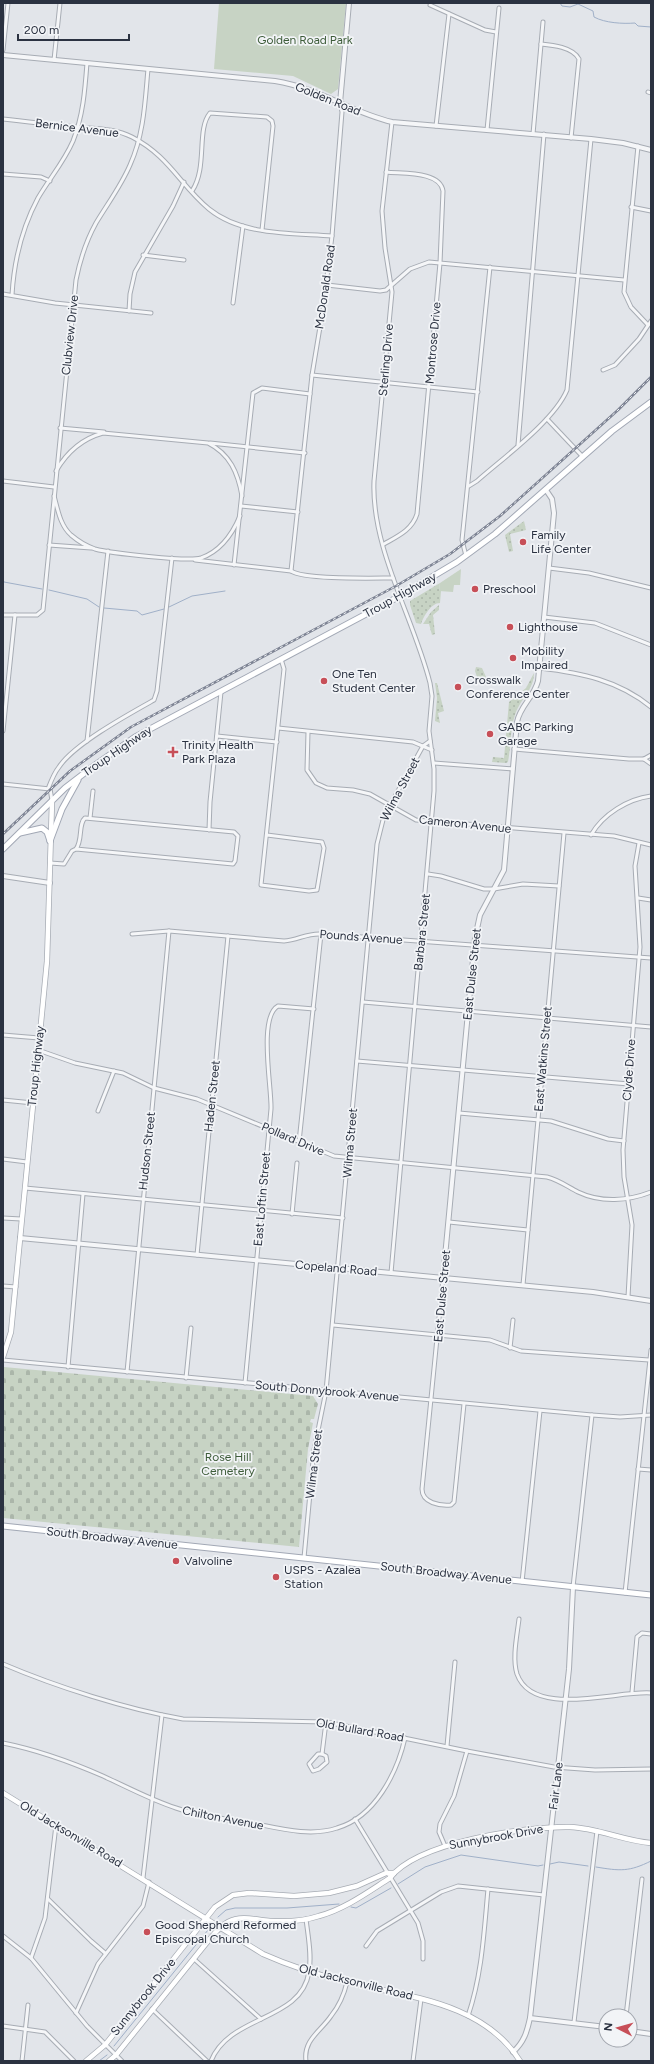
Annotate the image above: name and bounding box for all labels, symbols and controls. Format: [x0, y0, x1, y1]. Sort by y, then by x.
scale bar [18, 16, 129, 42]
text: 200 m [24, 23, 59, 37]
park label: Golden Road Park [257, 33, 353, 47]
street label: Golden Road [293, 79, 363, 119]
street label: Bernice Avenue [34, 116, 120, 140]
street label: McDonald Road [312, 244, 338, 330]
street label: Clubview Drive [59, 294, 81, 376]
street label: Montrose Drive [422, 301, 444, 385]
street label: Sterling Drive [376, 323, 396, 397]
place label: Family Life Center [531, 528, 591, 556]
marker: Family Life Center [518, 537, 528, 547]
street label: Troup Highway [361, 569, 439, 621]
place label: Preschool [483, 582, 536, 596]
marker: Preschool [470, 584, 480, 594]
place label: Lighthouse [518, 620, 578, 634]
marker: Lighthouse [505, 622, 515, 632]
place label: Mobility Impaired [521, 644, 568, 672]
marker: Mobility Impaired [508, 653, 518, 663]
place label: One Ten Student Center [332, 667, 415, 695]
place label: Crosswalk Conference Center [466, 673, 570, 701]
marker: One Ten Student Center [319, 676, 329, 686]
marker: Crosswalk Conference Center [453, 682, 463, 692]
place label: GABC Parking Garage [498, 720, 573, 748]
street label: Troup Highway [80, 722, 155, 779]
marker: GABC Parking Garage [485, 729, 495, 739]
place label: Trinity Health Park Plaza [182, 738, 254, 766]
marker: Trinity Health Park Plaza [167, 746, 179, 758]
street label: Wilma Street [377, 754, 423, 823]
street label: Cameron Avenue [418, 812, 512, 836]
street label: Barbara Street [411, 892, 433, 971]
street label: Pounds Avenue [319, 927, 404, 947]
street label: East Dulse Street [460, 927, 484, 1021]
street label: East Watkins Street [531, 1005, 555, 1112]
street label: Troup Highway [25, 1024, 47, 1107]
street label: Clyde Drive [620, 1038, 638, 1101]
street label: Haden Street [201, 1059, 223, 1133]
street label: Wilma Street [340, 1107, 360, 1178]
street label: Hudson Street [136, 1111, 158, 1191]
street label: Pollard Drive [259, 1119, 327, 1159]
street label: East Loftin Street [251, 1151, 273, 1247]
street label: East Dulse Street [431, 1249, 453, 1343]
street label: Copeland Road [294, 1257, 378, 1279]
street label: South Donnybrook Avenue [254, 1378, 400, 1404]
street label: Wilma Street [303, 1428, 325, 1500]
park label: Rose Hill Cemetery [201, 1450, 255, 1478]
street label: South Broadway Avenue [46, 1524, 179, 1552]
place label: Valvoline [184, 1554, 233, 1568]
marker: Valvoline [171, 1556, 181, 1566]
street label: South Broadway Avenue [380, 1559, 513, 1587]
place label: USPS - Azalea Station [284, 1563, 361, 1591]
marker: USPS - Azalea Station [271, 1572, 281, 1582]
street label: Old Bullard Road [315, 1715, 405, 1745]
street label: Fair Lane [546, 1761, 566, 1811]
street label: Old Jacksonville Road [17, 1798, 125, 1870]
street label: Chilton Avenue [181, 1803, 265, 1833]
street label: Sunnybrook Drive [448, 1822, 545, 1852]
place label: Good Shepherd Reformed Episcopal Church [155, 1918, 296, 1946]
marker: Good Shepherd Reformed Episcopal Church [142, 1927, 152, 1937]
street label: Sunnybrook Drive [108, 1955, 179, 2038]
street label: Old Jacksonville Road [297, 1961, 415, 2003]
north arrow [598, 2008, 638, 2048]
text: N [602, 2022, 615, 2032]

